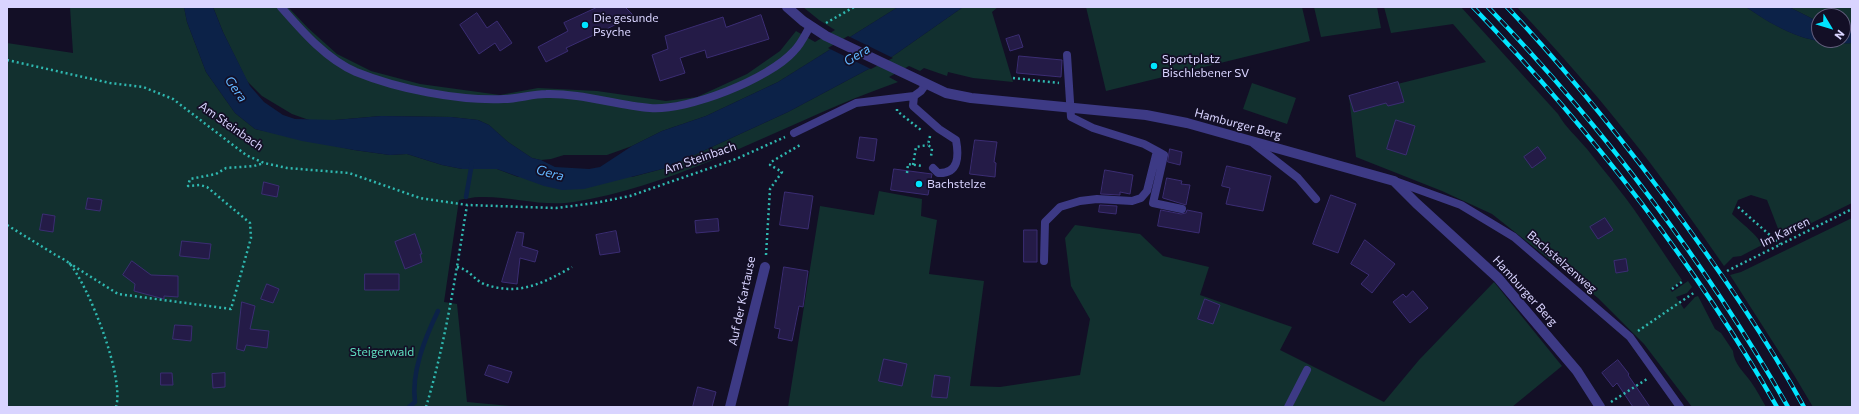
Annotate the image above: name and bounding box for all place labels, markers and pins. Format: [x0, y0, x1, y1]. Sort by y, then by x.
place label: Die gesunde Psyche [593, 11, 659, 39]
marker: Die gesunde Psyche [580, 20, 590, 30]
place label: Sportplatz Bischlebener SV [1162, 52, 1249, 80]
marker: Sportplatz Bischlebener SV [1149, 61, 1159, 71]
place label: Bachstelze [927, 177, 986, 191]
marker: Bachstelze [914, 179, 924, 189]

